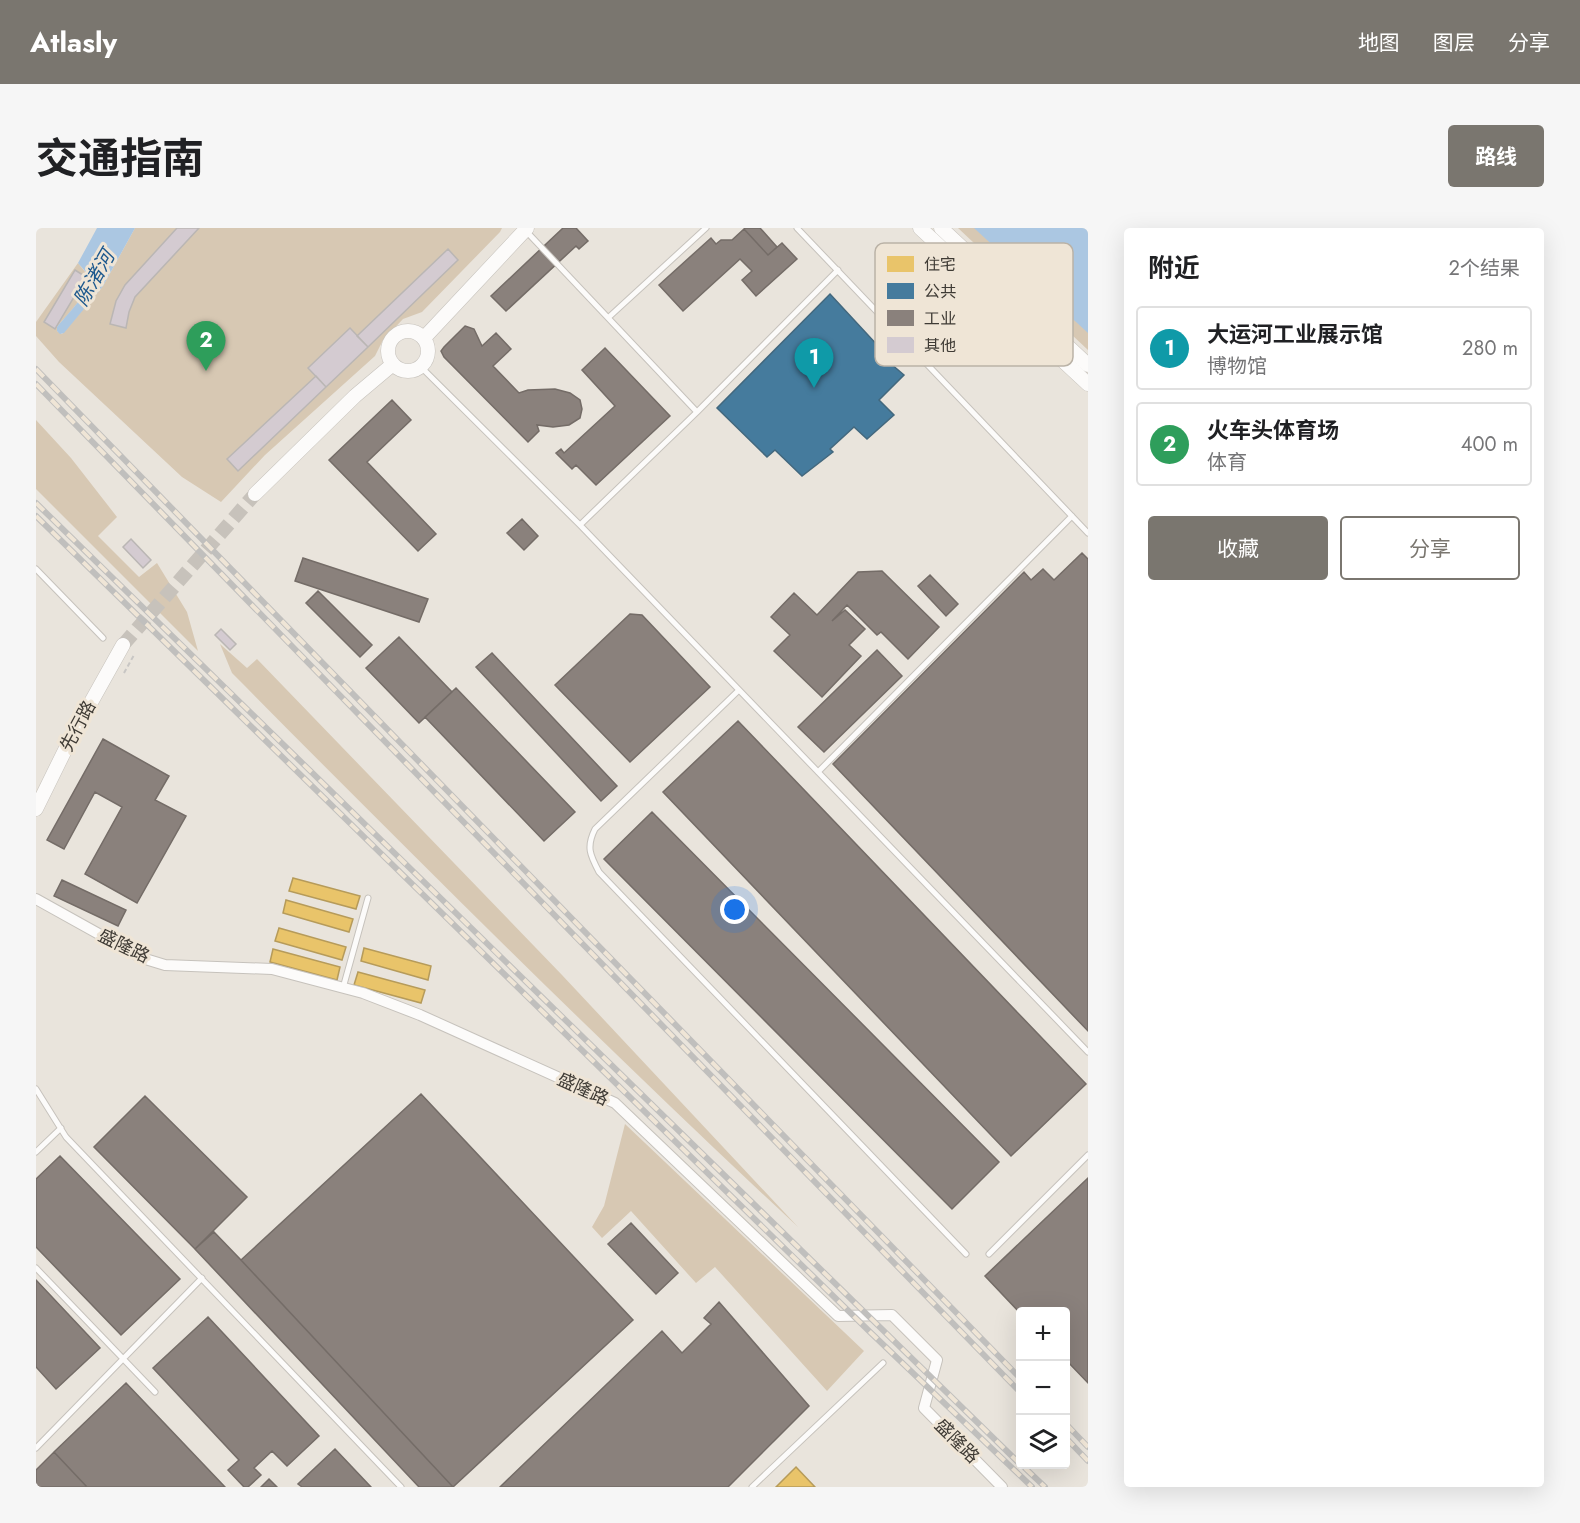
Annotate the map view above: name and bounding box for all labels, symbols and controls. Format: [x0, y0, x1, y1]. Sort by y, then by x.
text: Atlasly [30, 22, 117, 63]
text: 地图 [1358, 28, 1400, 58]
text: 图层 [1433, 28, 1475, 58]
text: 分享 [1508, 28, 1550, 58]
button: 路线 [1448, 125, 1544, 187]
text: 交通指南 [36, 128, 204, 189]
water label: 陈渚河 [67, 242, 124, 311]
legend [875, 243, 1073, 366]
text: 附近 [1148, 249, 1200, 287]
text: 住宅 [924, 253, 956, 276]
text: 2个结果 [1449, 254, 1520, 283]
text: 公共 [924, 280, 956, 303]
text: 工业 [924, 307, 956, 330]
text: 大运河工业展示馆 [1207, 318, 1383, 350]
pin: 2 [186, 322, 226, 371]
text: 其他 [924, 334, 956, 357]
text: 1 [1164, 334, 1175, 363]
text: 280 m [1462, 334, 1518, 363]
pin: 1 [794, 338, 834, 388]
text: 博物馆 [1207, 352, 1267, 381]
text: 火车头体育场 [1207, 414, 1339, 446]
text: 2 [1163, 430, 1176, 459]
text: 400 m [1461, 430, 1518, 459]
text: 体育 [1207, 448, 1247, 477]
button: 收藏 [1148, 516, 1328, 580]
button: 分享 [1340, 516, 1520, 580]
street label: 先行路 [54, 696, 102, 756]
your location [720, 895, 749, 924]
street label: 盛隆路 [94, 922, 154, 970]
street label: 盛隆路 [553, 1066, 613, 1112]
map controls [1016, 1307, 1070, 1469]
button: + [1016, 1307, 1070, 1361]
button: − [1016, 1361, 1070, 1415]
street label: 盛隆路 [929, 1413, 985, 1469]
button: layers [1016, 1415, 1070, 1469]

